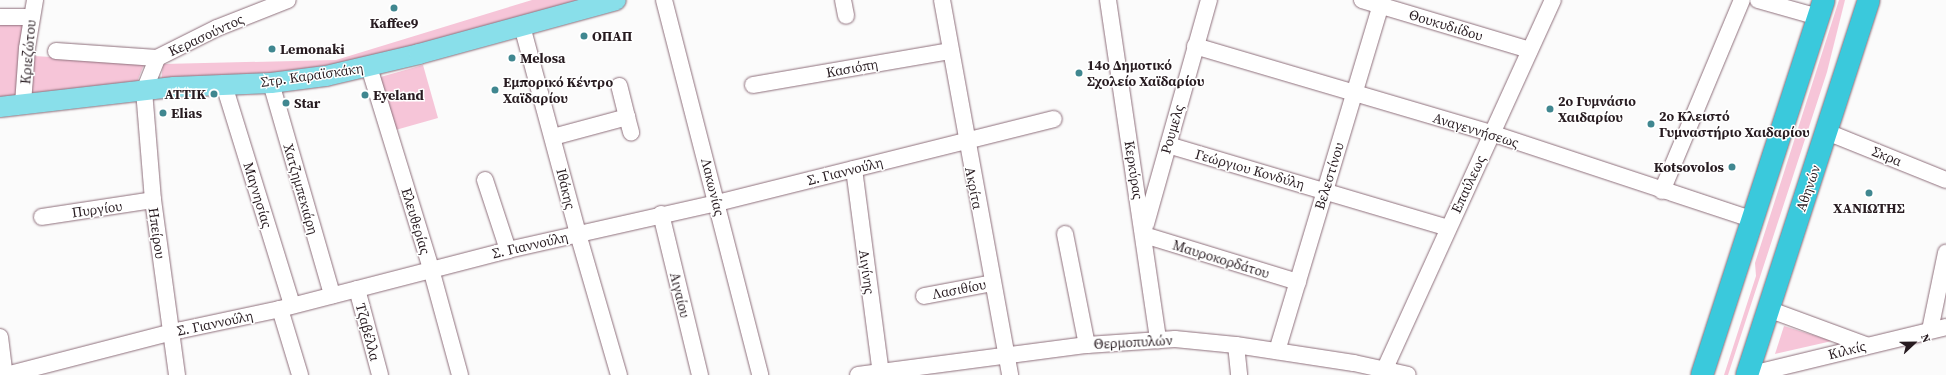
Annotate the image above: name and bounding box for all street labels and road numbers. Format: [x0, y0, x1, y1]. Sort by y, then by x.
street label: Θουκυδιίδου [1407, 6, 1485, 44]
street label: Κερασούντος [166, 10, 246, 60]
street label: Κριεζώτου [17, 19, 39, 85]
street label: Κασιόπη [825, 55, 879, 81]
street label: Στρ. Καραϊσκάκη [260, 59, 364, 91]
street label: Ρουμελς [1157, 102, 1187, 156]
street label: Αναγεννήσεως [1431, 109, 1521, 151]
street label: Κερκύρας [1121, 139, 1147, 201]
street label: Βελεστίνου [1311, 140, 1347, 212]
street label: Χατζημπεκιάρη [280, 142, 322, 236]
street label: Σκρα [1870, 143, 1904, 169]
street label: Γεώργιου Κονδύλη [1193, 145, 1307, 193]
street label: Επαύλεως [1447, 152, 1489, 216]
street label: Σ. Γιαννούλη [806, 154, 884, 188]
street label: Λακωνίας [698, 156, 728, 218]
street label: Μαγνησίας [240, 160, 276, 230]
street label: Αθηνών [1792, 163, 1824, 213]
street label: Ακρίτα [962, 166, 986, 210]
street label: Ιθάκης [553, 167, 579, 211]
street label: Ελευθερίας [398, 186, 434, 256]
street label: Πυργίου [71, 197, 123, 221]
street label: Ηπείρου [145, 206, 169, 260]
street label: Σ. Γιαννούλη [490, 228, 570, 262]
street label: Μαυροκορδάτου [1171, 236, 1271, 282]
street label: Αιγίνης [856, 249, 878, 295]
street label: Αιγαίου [666, 271, 694, 319]
street label: Λασιθίου [931, 276, 987, 302]
street label: Τζαβέλλα [352, 301, 384, 363]
street label: Σ. Γιαννούλη [175, 307, 255, 339]
street label: Θερμοπυλών [1093, 332, 1173, 352]
street label: Κιλκίς [1826, 337, 1868, 363]

